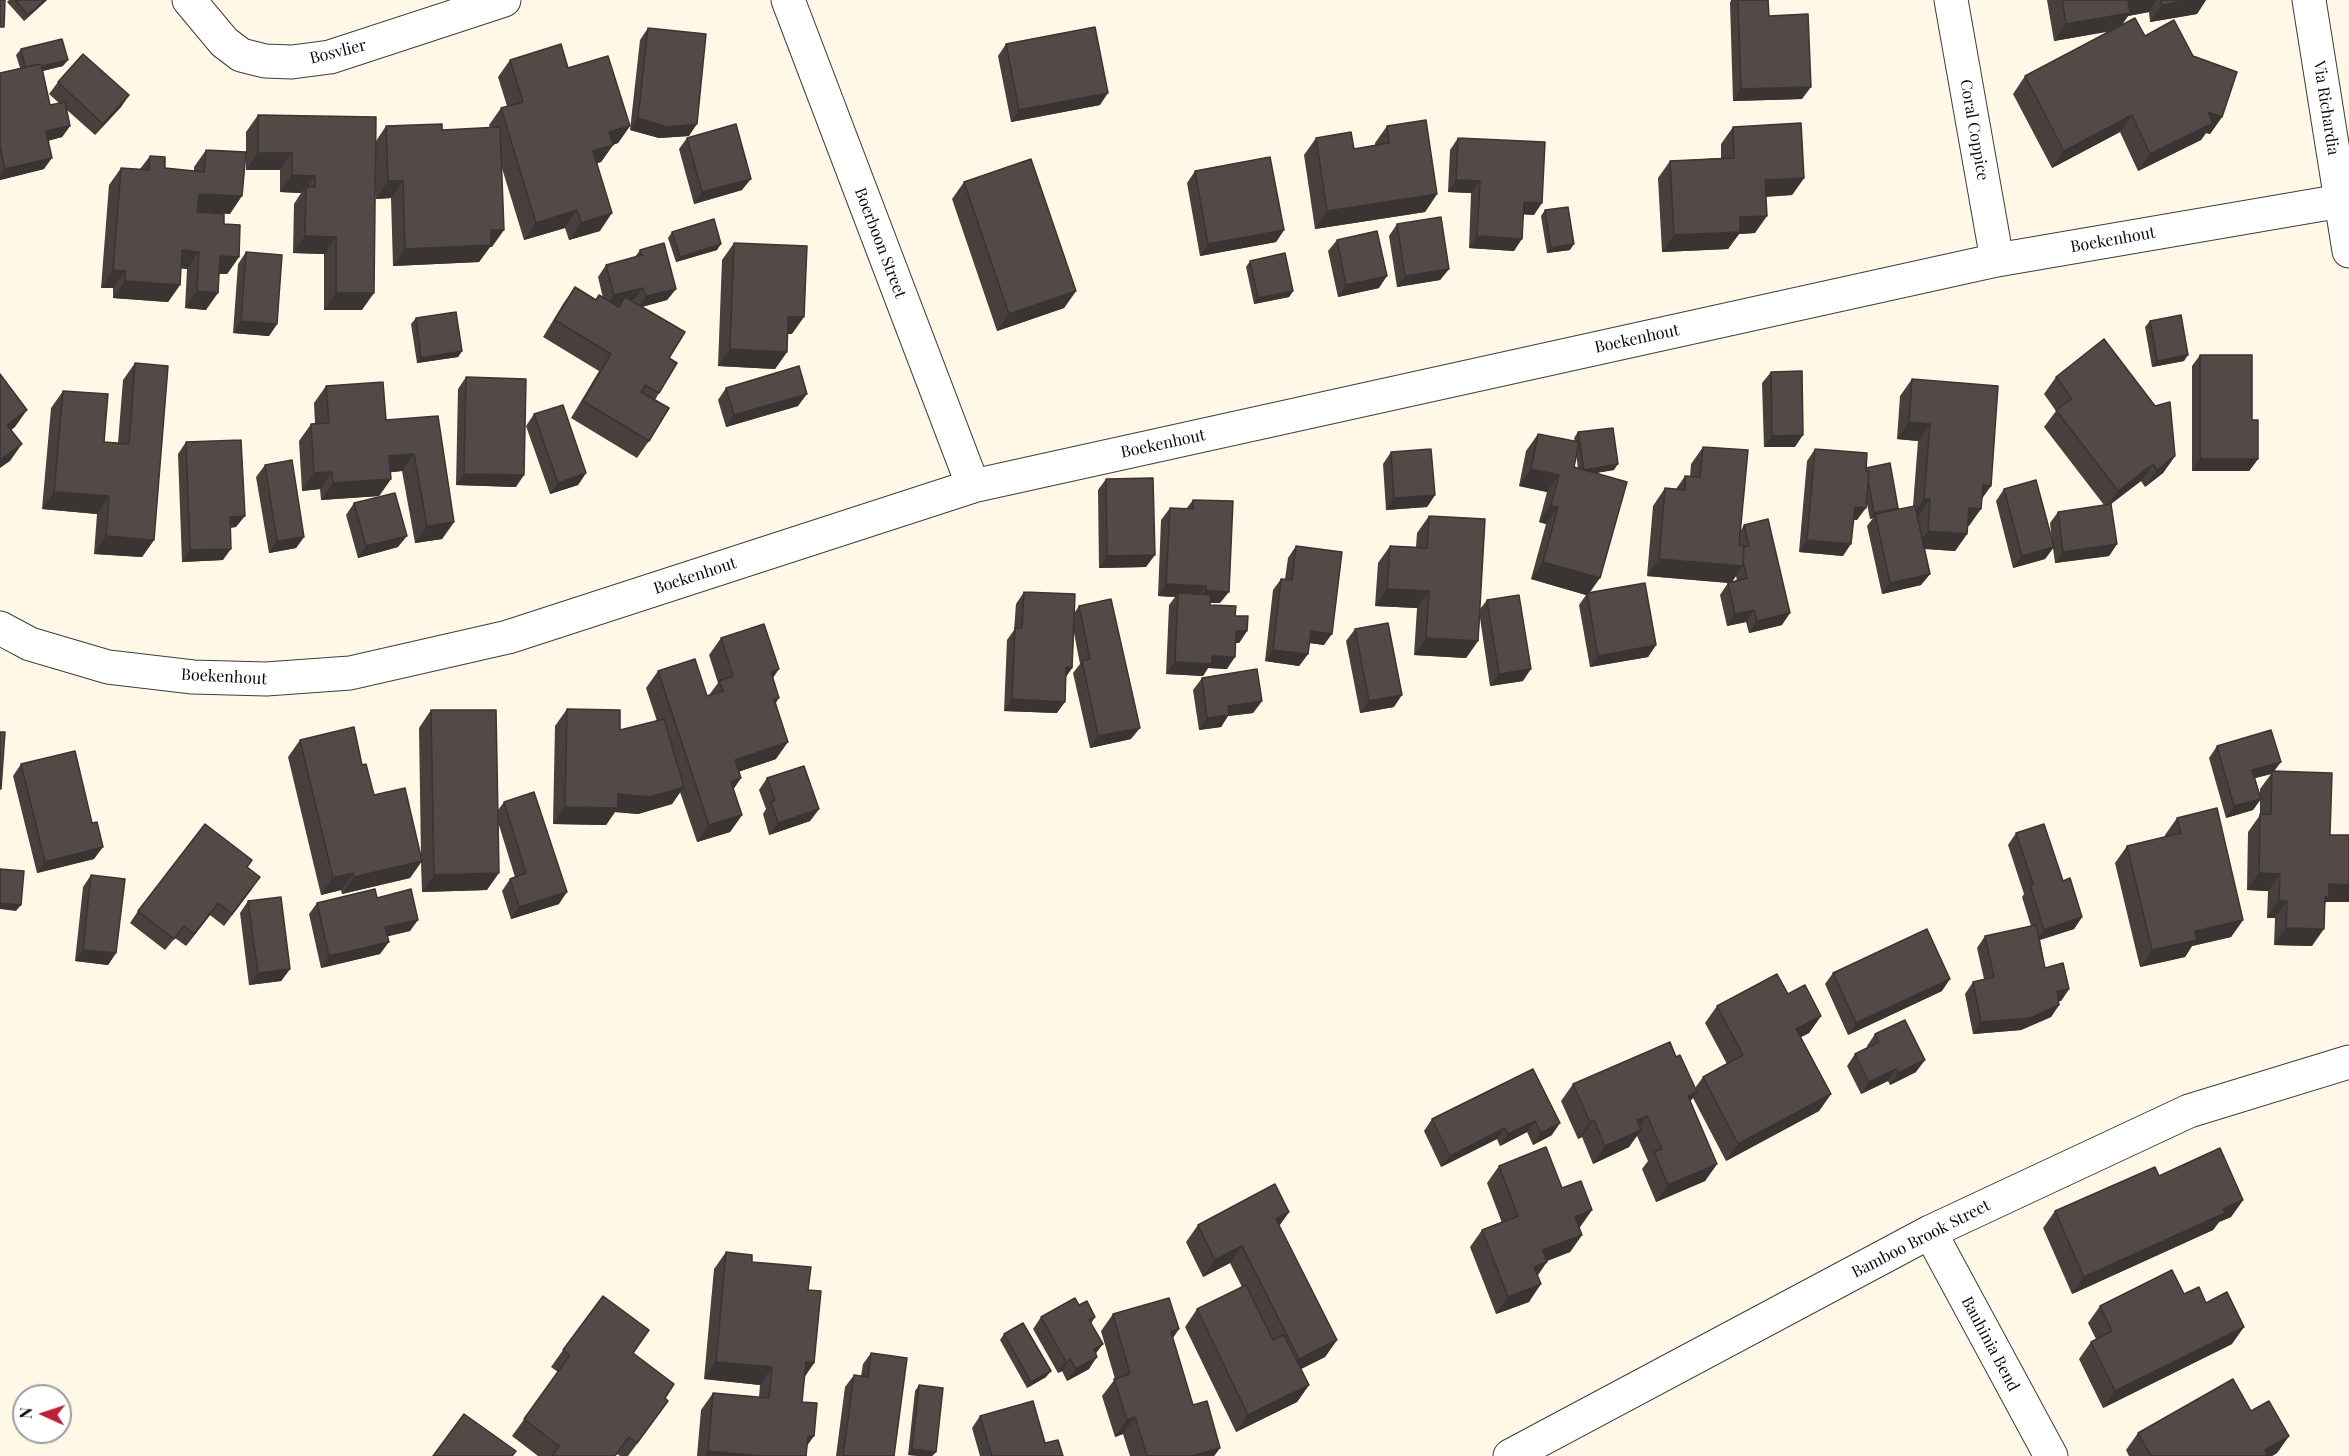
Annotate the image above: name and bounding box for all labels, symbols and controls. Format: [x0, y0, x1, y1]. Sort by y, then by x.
street label: Bosvlier [308, 36, 368, 68]
street label: Via Richardia [2309, 59, 2343, 157]
street label: Coral Coppice [1956, 78, 1992, 182]
street label: Boerboon Street [850, 185, 910, 301]
street label: Boekenhout [2069, 223, 2157, 257]
street label: Boekenhout [1593, 321, 1681, 357]
street label: Boekenhout [1119, 426, 1207, 462]
street label: Boekenhout [651, 554, 739, 598]
street label: Boekenhout [181, 665, 267, 689]
street label: Bamboo Brook Street [1849, 1196, 1993, 1282]
street label: Bauhinia Bend [1957, 1293, 2023, 1395]
north arrow [12, 1384, 72, 1444]
text: N [15, 1407, 36, 1419]

